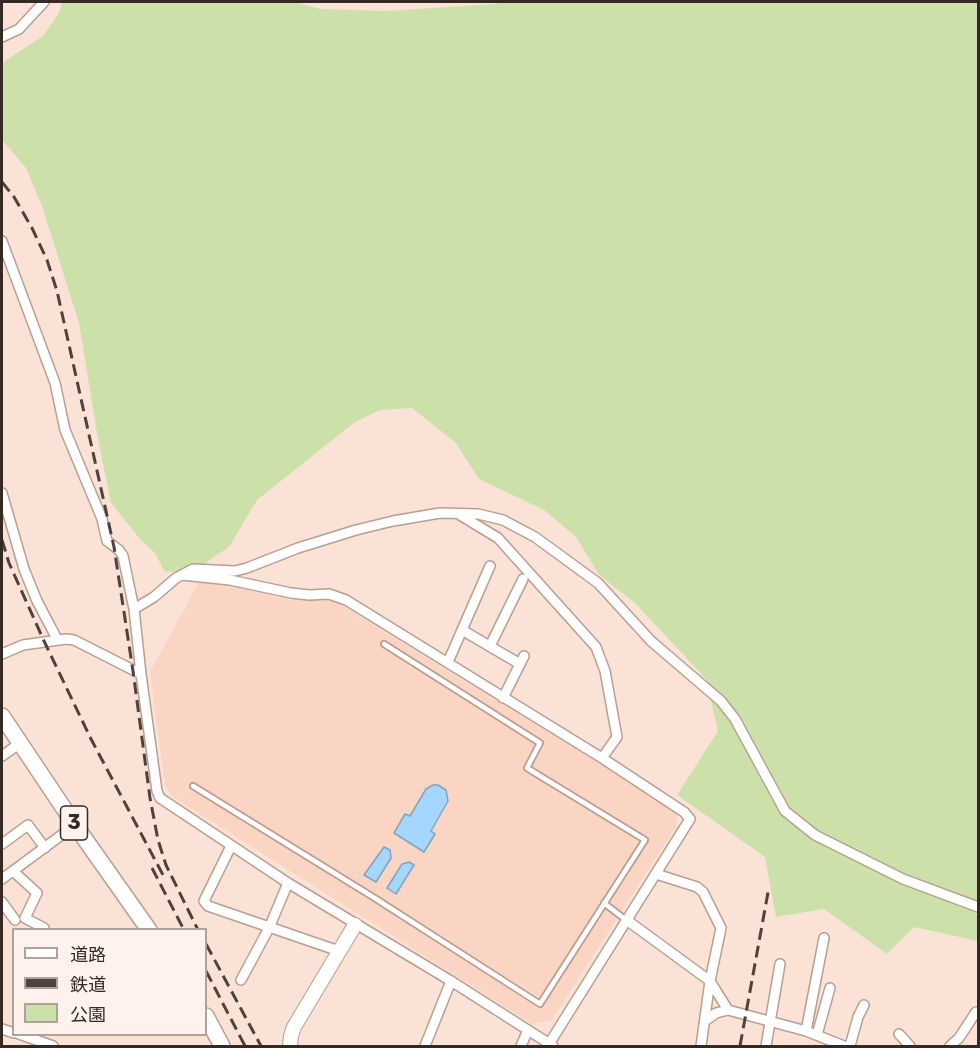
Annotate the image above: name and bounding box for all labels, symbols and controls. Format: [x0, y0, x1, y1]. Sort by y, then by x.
road number: 3 [60, 806, 88, 840]
legend [12, 928, 207, 1036]
text: 道路 [70, 944, 106, 966]
text: 鉄道 [70, 974, 106, 996]
text: 公園 [70, 1004, 106, 1026]

